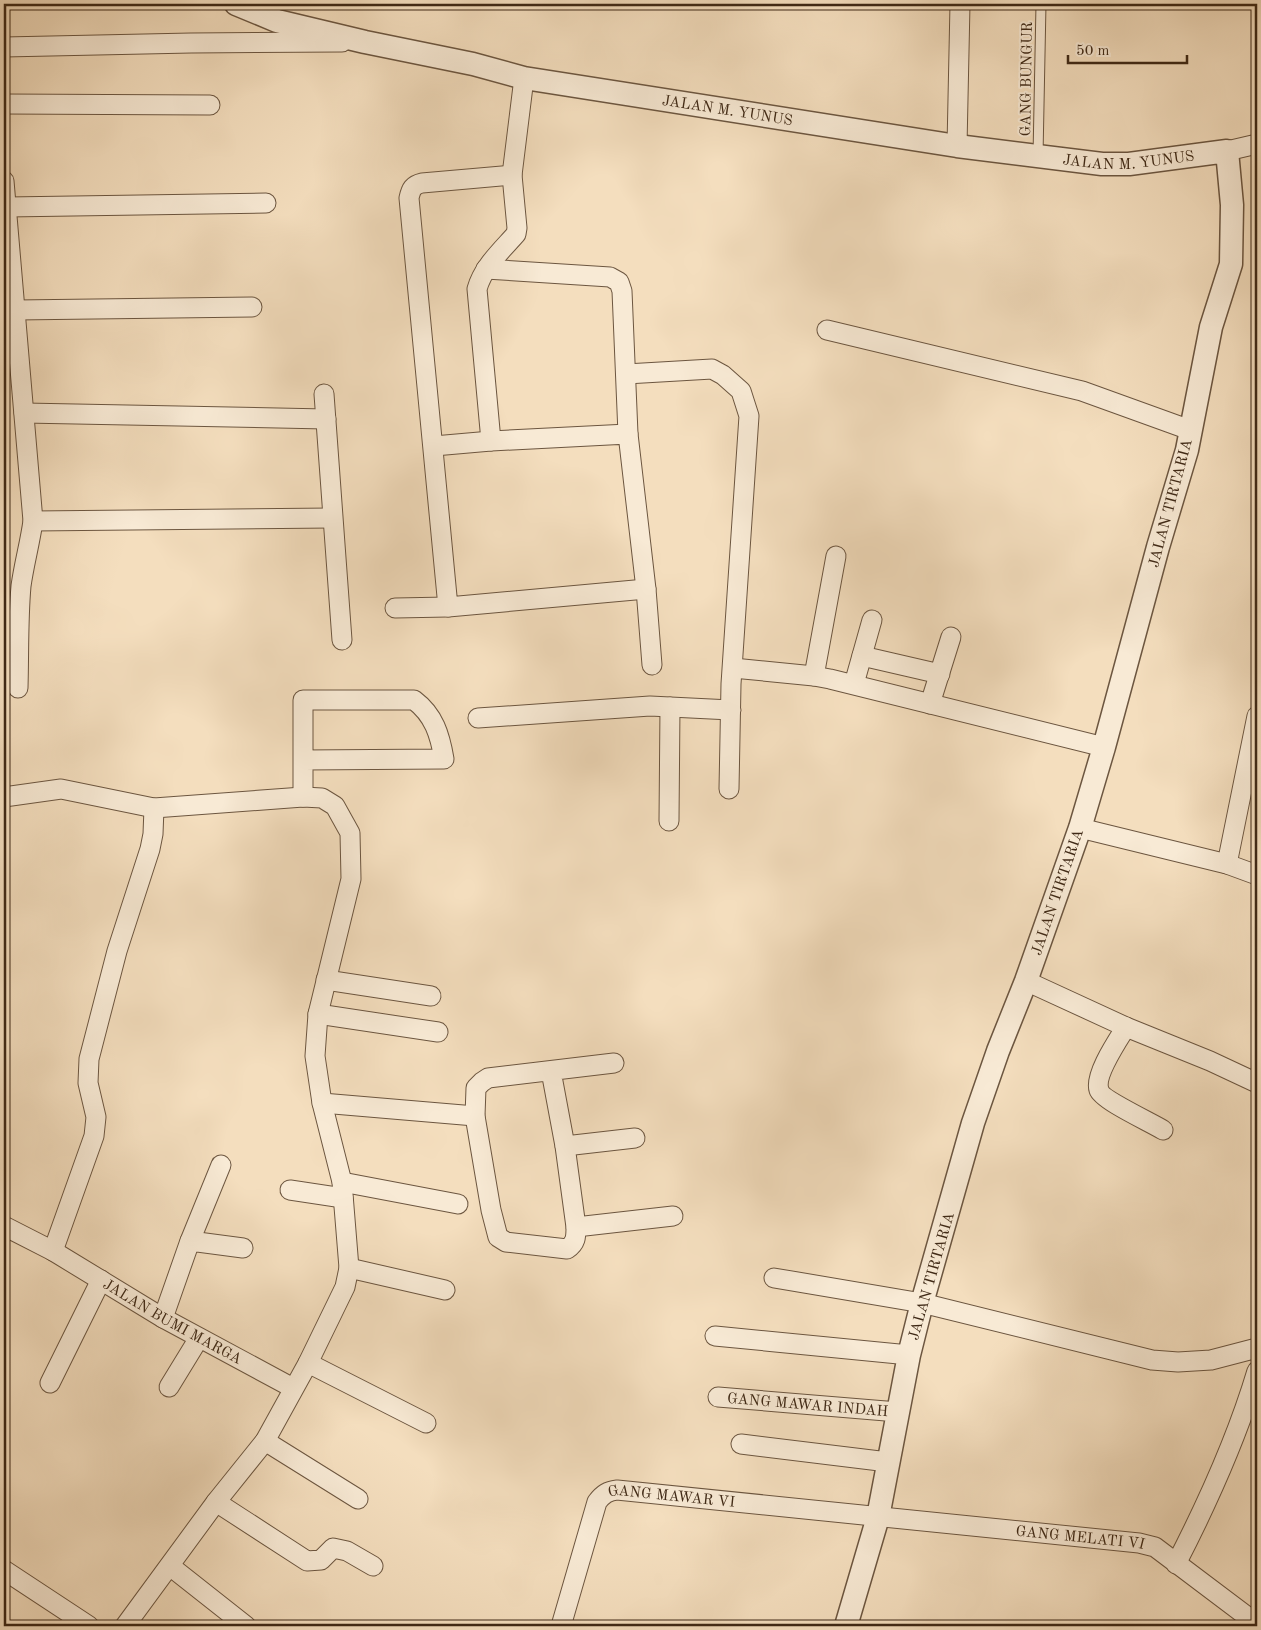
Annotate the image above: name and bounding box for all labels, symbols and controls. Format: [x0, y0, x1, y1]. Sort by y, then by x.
street label: GANG BUNGUR [1019, 21, 1036, 137]
scale bar [1068, 32, 1187, 64]
text: 50 m [1076, 44, 1110, 59]
street label: JALAN M. YUNUS [661, 94, 794, 129]
street label: JALAN M. YUNUS [1062, 149, 1195, 173]
street label: JALAN TIRTARIA [1147, 437, 1196, 569]
street label: JALAN TIRTARIA [1030, 827, 1087, 957]
street label: JALAN TIRTARIA [907, 1210, 958, 1342]
street label: JALAN BUMI MARGA [100, 1277, 244, 1368]
street label: GANG MAWAR INDAH [726, 1392, 889, 1420]
street label: GANG MAWAR VI [607, 1484, 736, 1511]
street label: GANG MELATI VI [1015, 1525, 1146, 1553]

